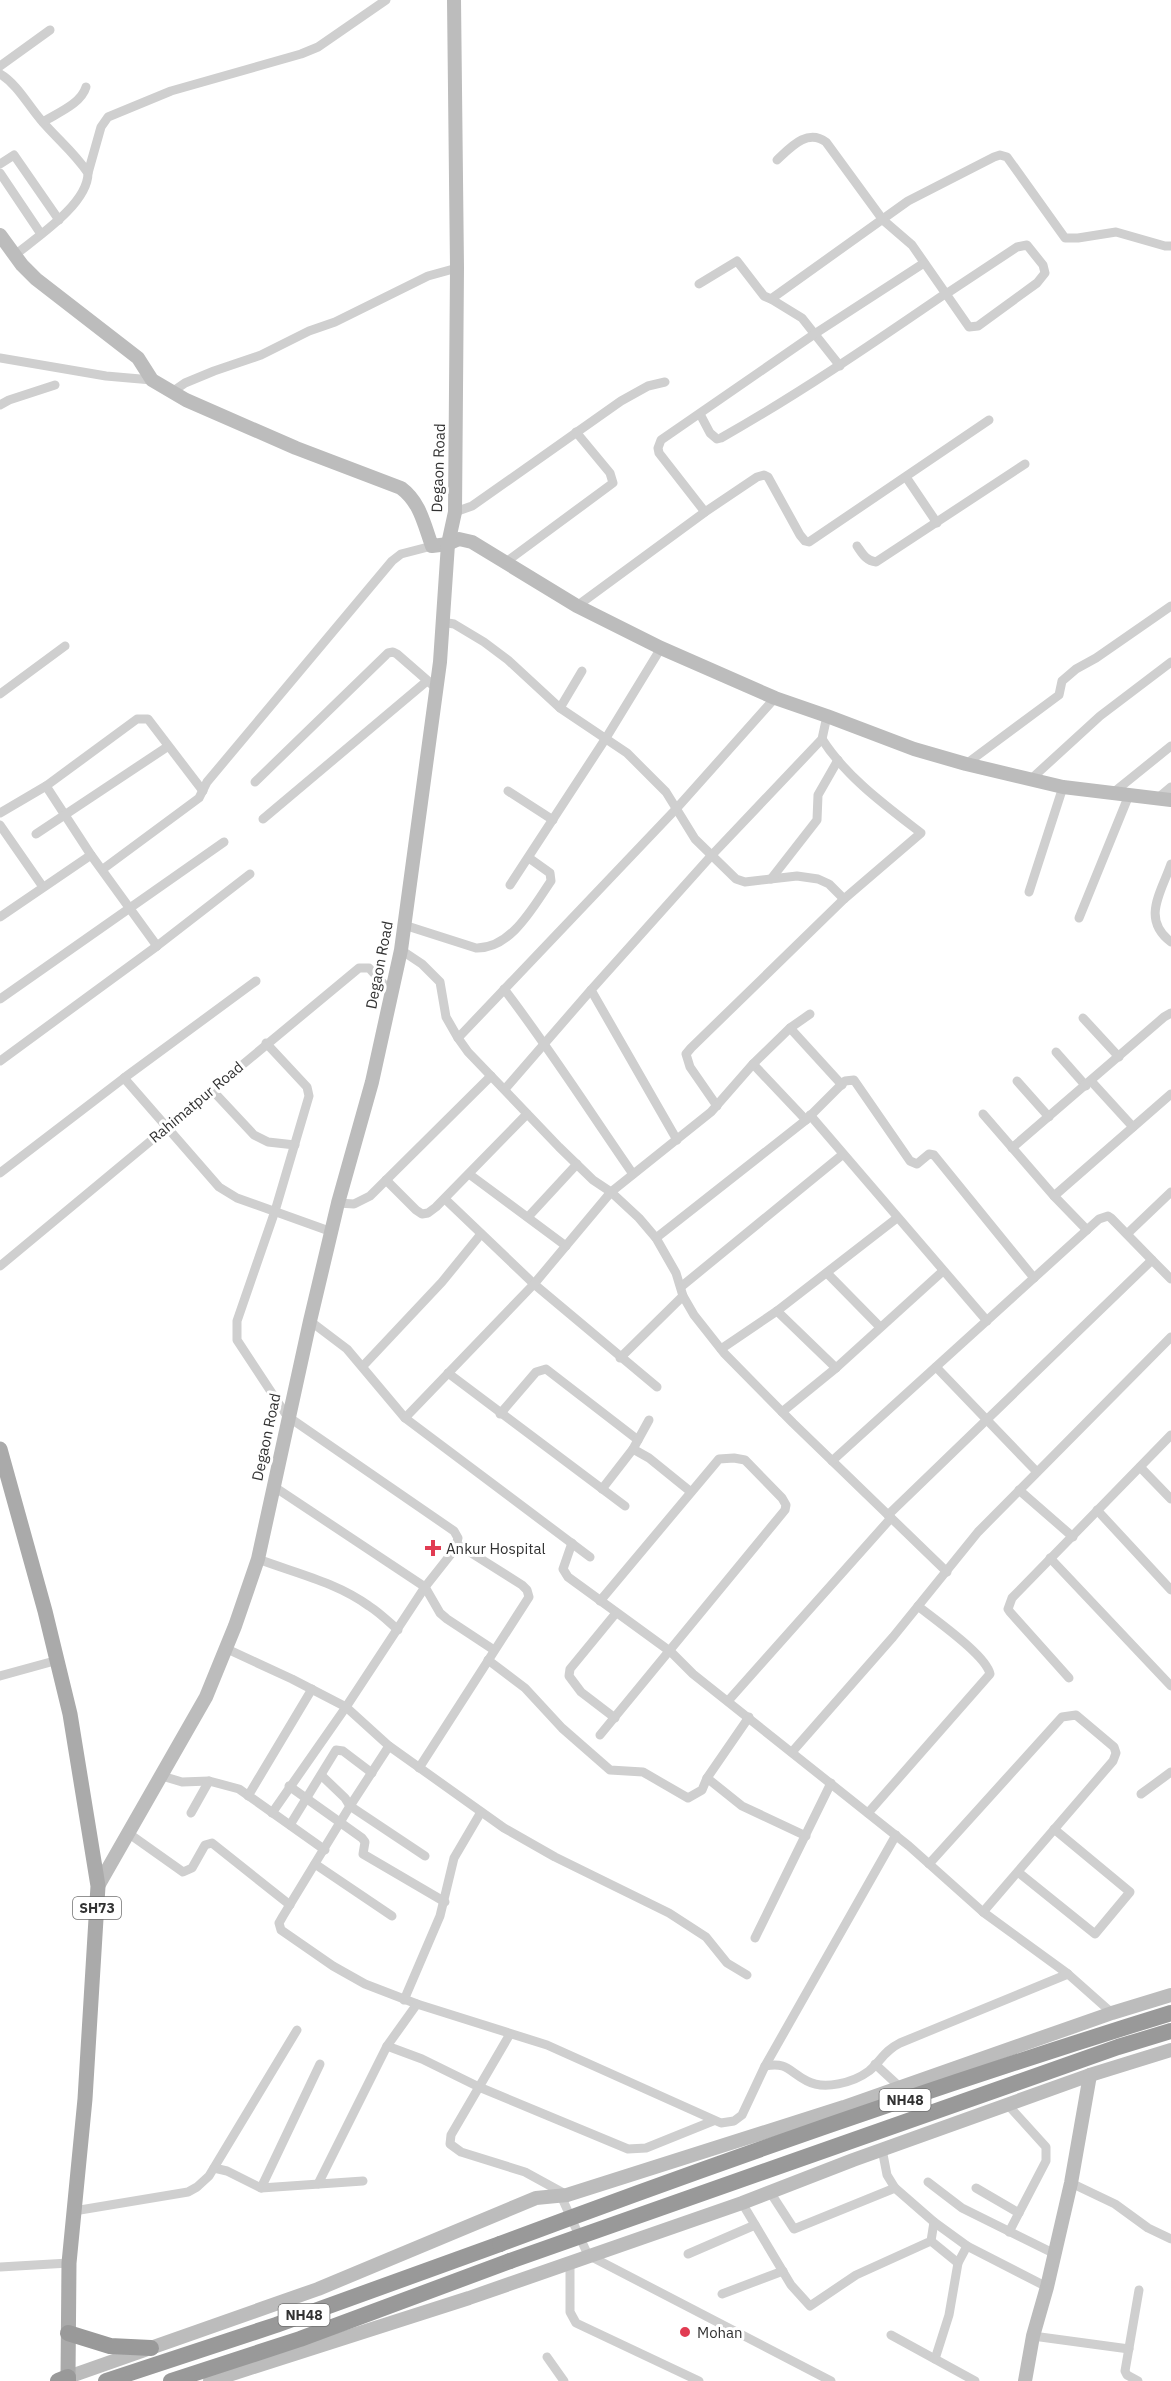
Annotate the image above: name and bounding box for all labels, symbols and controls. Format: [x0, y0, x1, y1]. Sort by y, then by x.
street label: Degaon Road [427, 423, 449, 513]
street label: Degaon Road [361, 919, 397, 1011]
street label: Rahimatpur Road [145, 1057, 247, 1147]
street label: Degaon Road [247, 1391, 285, 1483]
marker: Ankur Hospital [424, 1539, 442, 1557]
place label: Ankur Hospital [446, 1539, 546, 1558]
road number: SH73 [73, 1897, 121, 1919]
road number: NH48 [880, 2089, 930, 2111]
road number: NH48 [278, 2304, 330, 2326]
place label: Mohan [697, 2323, 743, 2342]
marker: Mohan [678, 2325, 692, 2339]

